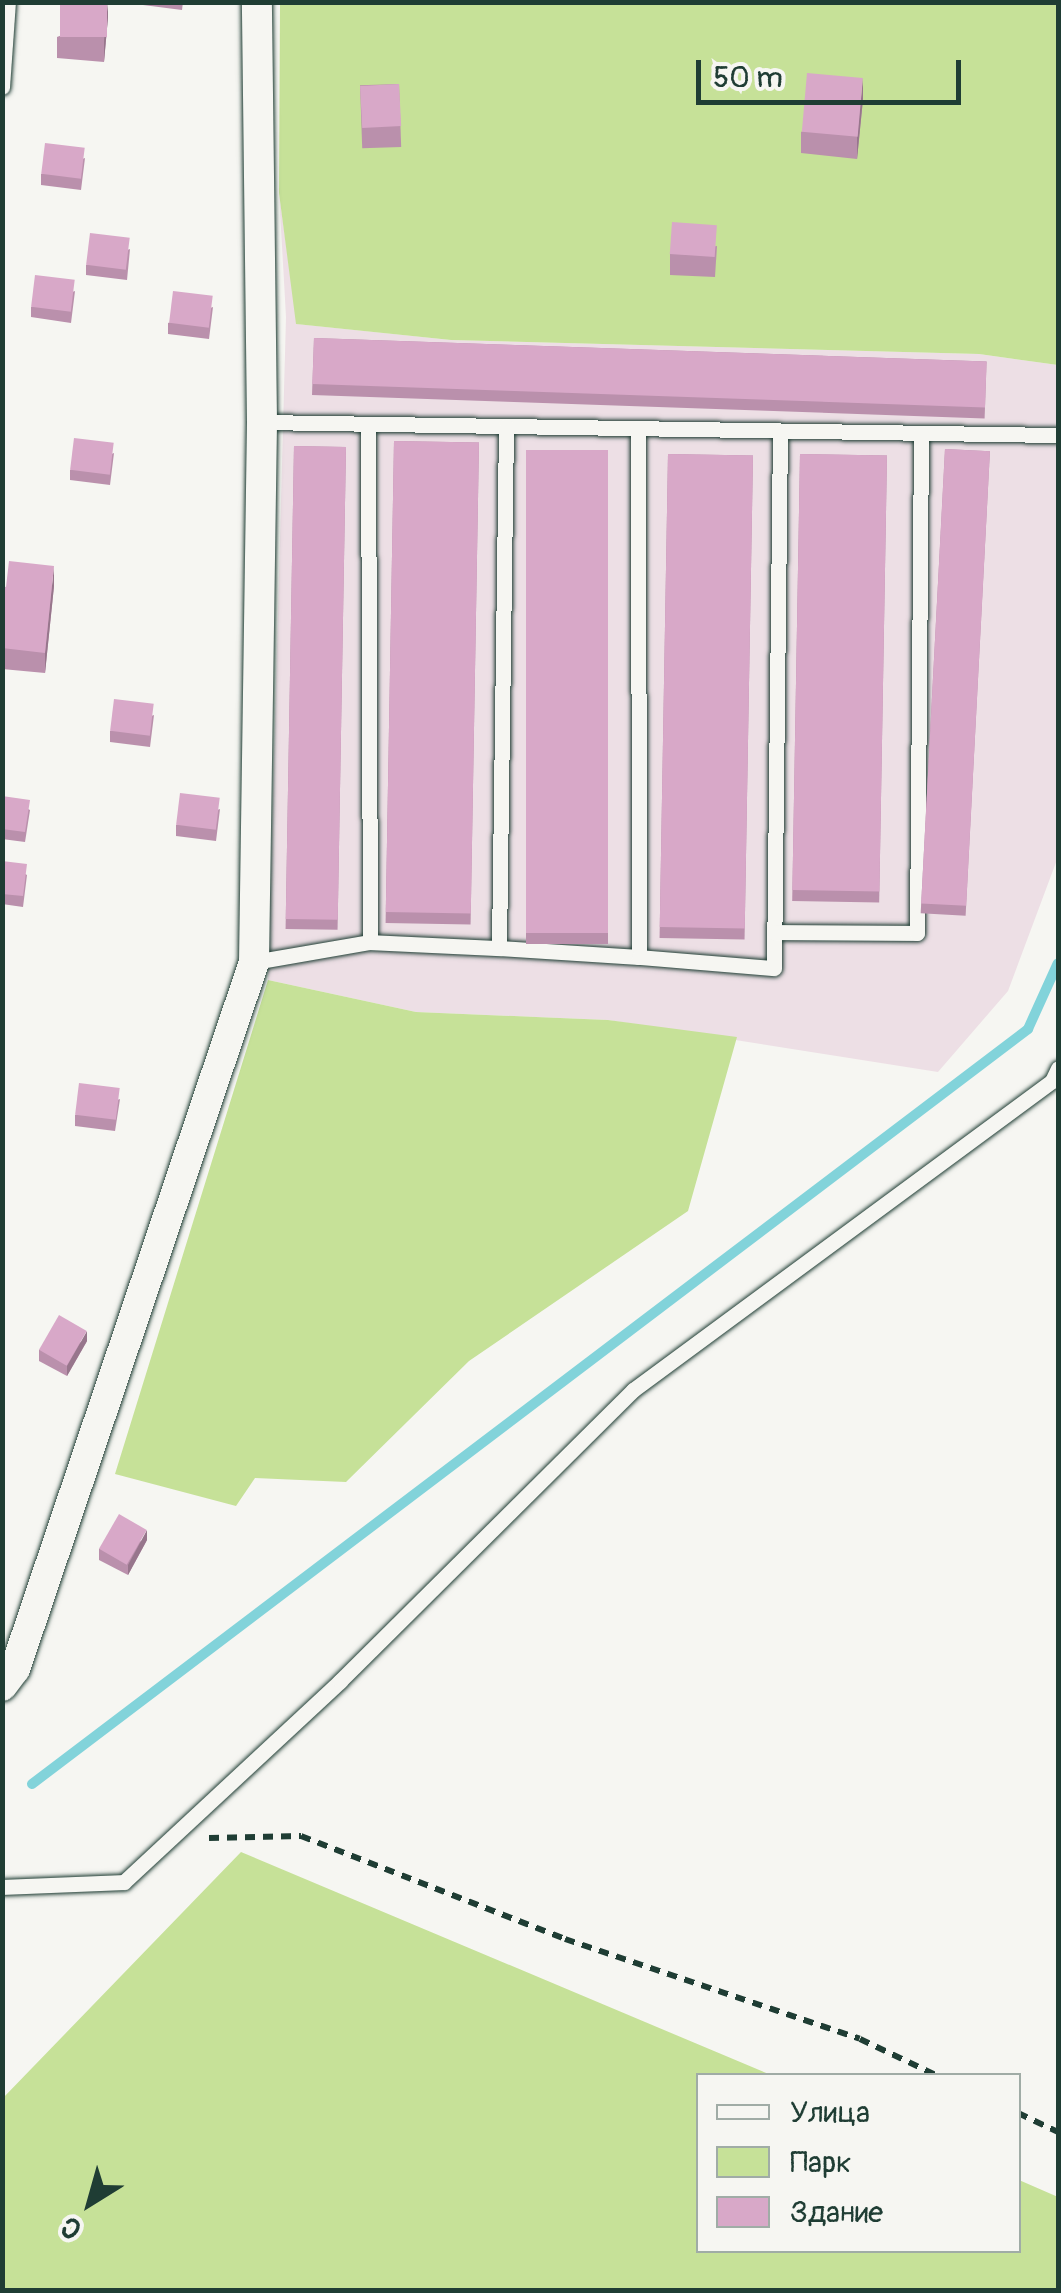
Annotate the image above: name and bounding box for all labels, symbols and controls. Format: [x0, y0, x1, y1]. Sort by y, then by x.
scale bar [701, 40, 966, 102]
text: 50 m [713, 59, 783, 96]
legend [696, 2073, 1021, 2253]
text: Улица [790, 2094, 870, 2131]
text: Парк [790, 2144, 852, 2181]
north arrow [40, 2153, 140, 2253]
text: Здание [790, 2194, 883, 2231]
text: С [54, 2208, 89, 2247]

